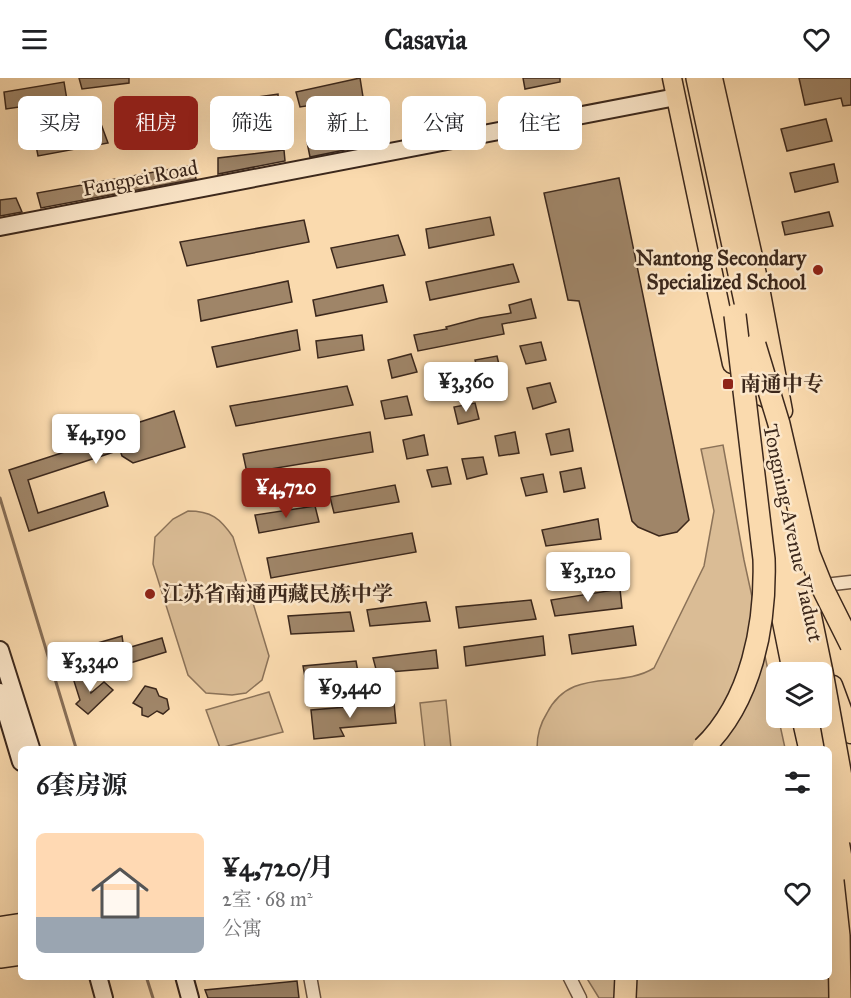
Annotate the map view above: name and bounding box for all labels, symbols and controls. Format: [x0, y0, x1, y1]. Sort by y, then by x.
icon: menu [18, 23, 51, 56]
text: Casavia [384, 23, 467, 56]
icon: heart [800, 23, 833, 56]
chip: 买房 [18, 96, 102, 150]
chip: 租房 [114, 96, 198, 150]
chip: 筛选 [210, 96, 294, 150]
chip: 新上 [306, 96, 390, 150]
chip: 公寓 [402, 96, 486, 150]
chip: 住宅 [498, 96, 582, 150]
street label: Fangpei Road [80, 154, 201, 202]
place label: Nantong Secondary Specialized School [636, 245, 807, 295]
marker: Nantong Secondary Specialized School [811, 263, 825, 277]
pin: ¥3,360 [417, 362, 515, 413]
text: ¥3,360 [438, 369, 494, 393]
place label: 南通中专 [740, 371, 824, 397]
marker: 南通中专 [721, 377, 735, 391]
pin: ¥4,190 [47, 414, 145, 465]
text: ¥4,190 [66, 421, 126, 445]
street label: Tongning Avenue Viaduct [757, 422, 829, 645]
pin: ¥4,720 [237, 468, 335, 519]
text: ¥4,720 [256, 475, 316, 499]
pin: ¥3,120 [539, 552, 637, 603]
text: ¥3,120 [560, 559, 616, 583]
place label: 江苏省南通西藏民族中学 [162, 581, 393, 607]
marker: 江苏省南通西藏民族中学 [143, 587, 157, 601]
pin: ¥3,340 [41, 642, 139, 693]
text: ¥3,340 [61, 649, 119, 673]
map controls [766, 662, 832, 728]
button: layers [766, 662, 832, 728]
pin: ¥9,440 [301, 668, 399, 719]
text: ¥9,440 [318, 675, 382, 699]
icon: filters [781, 766, 814, 799]
text: 6套房源 [36, 769, 127, 801]
text: ¥4,720/月 [222, 851, 334, 883]
icon: home [84, 857, 156, 929]
icon: heart [781, 877, 814, 910]
text: 2室 · 68 m² [222, 887, 313, 911]
text: 公寓 [222, 916, 262, 940]

